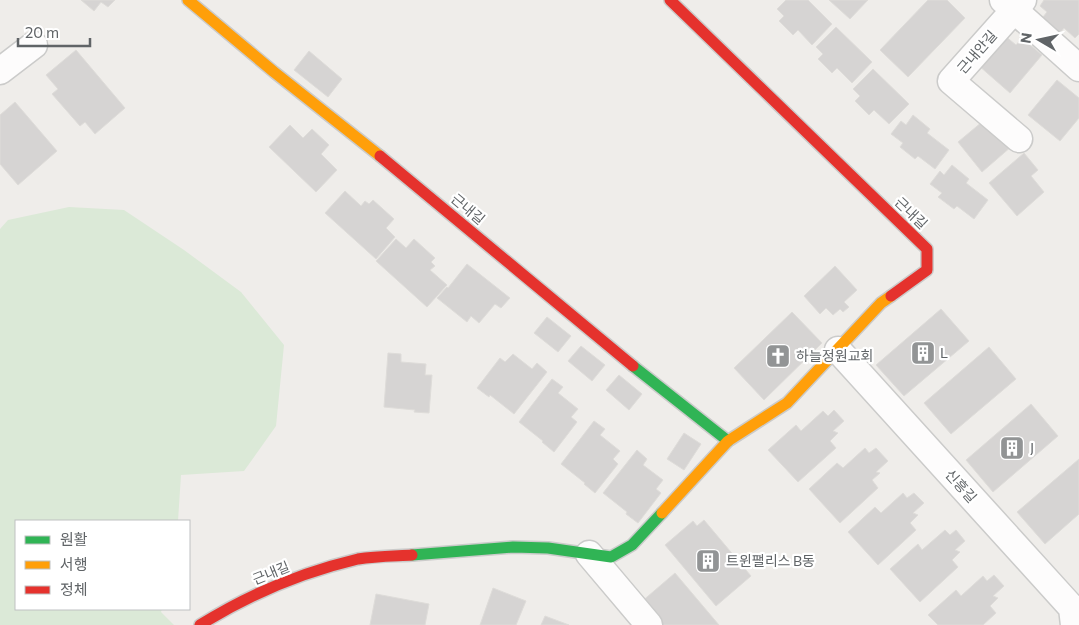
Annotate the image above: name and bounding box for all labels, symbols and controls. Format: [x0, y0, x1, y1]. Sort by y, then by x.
scale bar [18, 15, 90, 47]
north arrow [1014, 15, 1064, 65]
text: 20 m [25, 23, 59, 41]
street label: 근내안길 [953, 27, 1000, 77]
text: N [1016, 31, 1035, 44]
street label: 근내길 [448, 190, 489, 228]
street label: 근내길 [892, 193, 931, 232]
building icon: L [910, 340, 936, 366]
church icon: 하늘정원교회 [765, 343, 791, 369]
place label: L [940, 344, 948, 361]
place label: 하늘정원교회 [796, 347, 873, 364]
building icon: J [999, 435, 1025, 461]
place label: J [1030, 439, 1034, 456]
street label: 신흥길 [942, 466, 981, 506]
legend [15, 520, 190, 610]
text: 원활 [60, 530, 88, 548]
building icon: 트윈팰리스 B동 [695, 548, 721, 574]
place label: 트윈팰리스 B동 [726, 552, 815, 569]
text: 서행 [60, 555, 88, 573]
street label: 근내길 [250, 557, 292, 588]
text: 정체 [60, 580, 88, 598]

